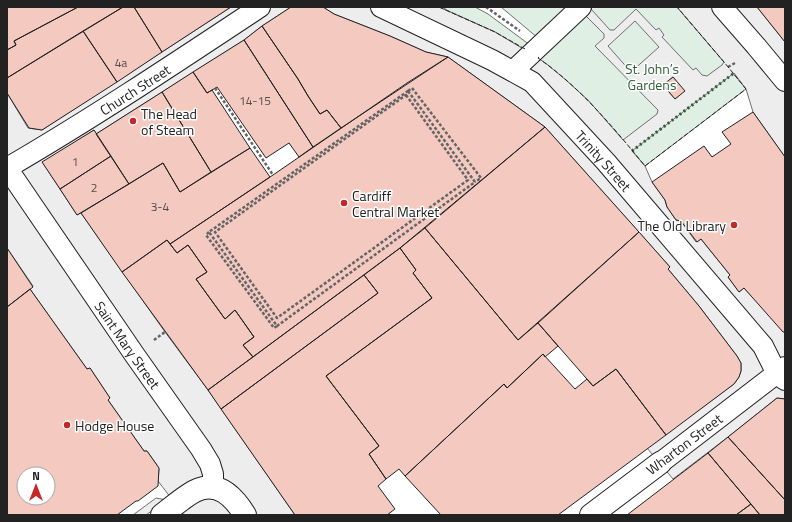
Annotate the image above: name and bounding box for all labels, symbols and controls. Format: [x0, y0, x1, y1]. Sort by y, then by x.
house number: 4a [115, 53, 127, 72]
park label: St. John’s Gardens [625, 58, 679, 95]
street label: Church Street [95, 59, 174, 120]
house number: 14-15 [239, 91, 271, 110]
place label: The Head of Steam [141, 103, 197, 140]
marker: The Head of Steam [128, 116, 138, 126]
street label: Trinity Street [571, 125, 637, 196]
house number: 1 [72, 152, 78, 171]
house number: 2 [91, 178, 97, 197]
place label: Cardiff Central Market [352, 185, 439, 222]
house number: 3-4 [151, 197, 170, 216]
marker: Cardiff Central Market [339, 198, 349, 208]
place label: The Old Library [637, 215, 726, 236]
marker: The Old Library [729, 220, 739, 230]
street label: Saint Mary Street [90, 296, 166, 393]
street label: Wharton Street [641, 408, 727, 480]
place label: Hodge House [75, 415, 154, 436]
marker: Hodge House [62, 420, 72, 430]
north arrow [16, 466, 56, 506]
text: N [32, 468, 40, 484]

